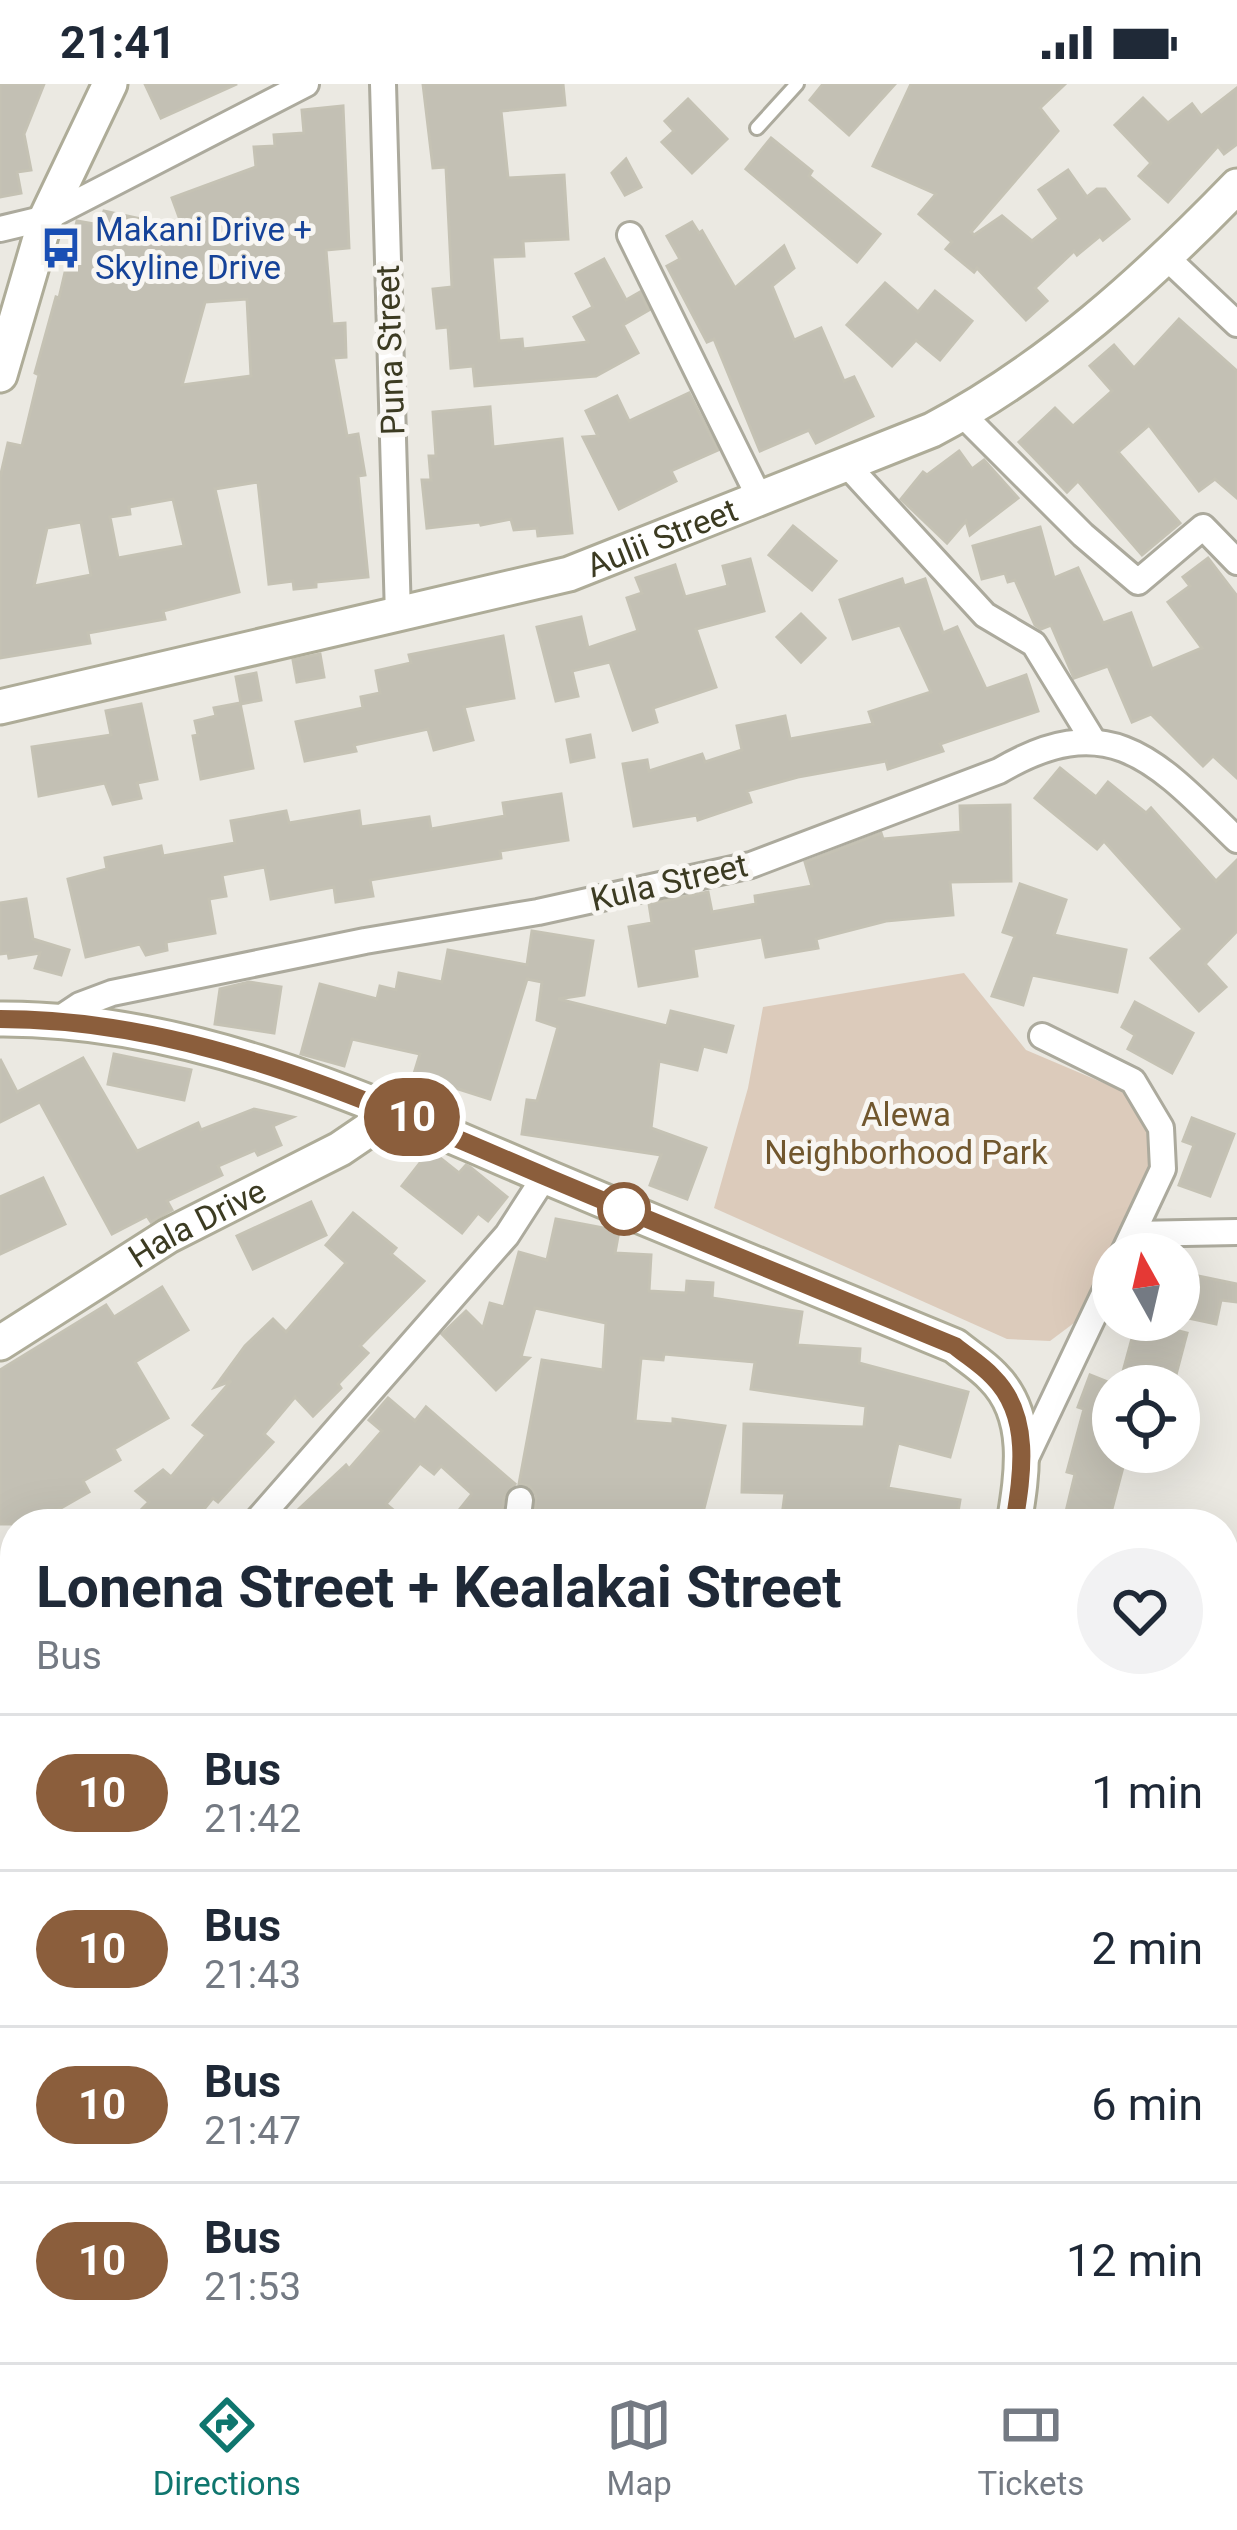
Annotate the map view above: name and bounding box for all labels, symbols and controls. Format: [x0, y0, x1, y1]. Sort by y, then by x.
text: 21:41 [60, 16, 176, 69]
place label: Makani Drive + Skyline Drive [95, 210, 312, 287]
bus stop icon: Makani Drive + Skyline Drive [38, 225, 84, 271]
street label: Puna Street [368, 264, 412, 436]
street label: Aulii Street [581, 490, 743, 585]
street label: Kula Street [587, 845, 751, 919]
line badge: 10 [358, 1078, 466, 1156]
text: 10 [388, 1092, 436, 1141]
park label: Alewa Neighborhood Park [764, 1095, 1048, 1172]
street label: Hala Drive [121, 1170, 272, 1276]
unlabelled marker [599, 1184, 649, 1234]
north arrow [1092, 1233, 1200, 1341]
map controls [1092, 1233, 1200, 1473]
button: locate [1092, 1365, 1200, 1473]
button: heart [1077, 1548, 1203, 1674]
text: Lonena Street + Kealakai Street [36, 1554, 842, 1621]
text: Bus [36, 1633, 102, 1679]
text: Bus [204, 1743, 281, 1796]
text: 1 min [1091, 1766, 1203, 1819]
text: 10 [78, 1768, 126, 1817]
text: 21:42 [204, 1796, 301, 1842]
text: Bus [204, 1899, 281, 1952]
text: 2 min [1091, 1922, 1203, 1975]
text: 10 [78, 1924, 126, 1973]
text: 21:43 [204, 1952, 301, 1998]
text: Bus [204, 2055, 281, 2108]
text: 6 min [1091, 2078, 1203, 2131]
text: 10 [78, 2080, 126, 2129]
text: 21:47 [204, 2108, 301, 2154]
text: Bus [204, 2211, 281, 2264]
text: 12 min [1066, 2234, 1203, 2287]
text: 10 [78, 2236, 126, 2285]
text: 21:53 [204, 2264, 301, 2310]
tab: Directions [153, 2392, 301, 2503]
tab: Map [606, 2392, 672, 2503]
tab: Tickets [978, 2392, 1084, 2503]

